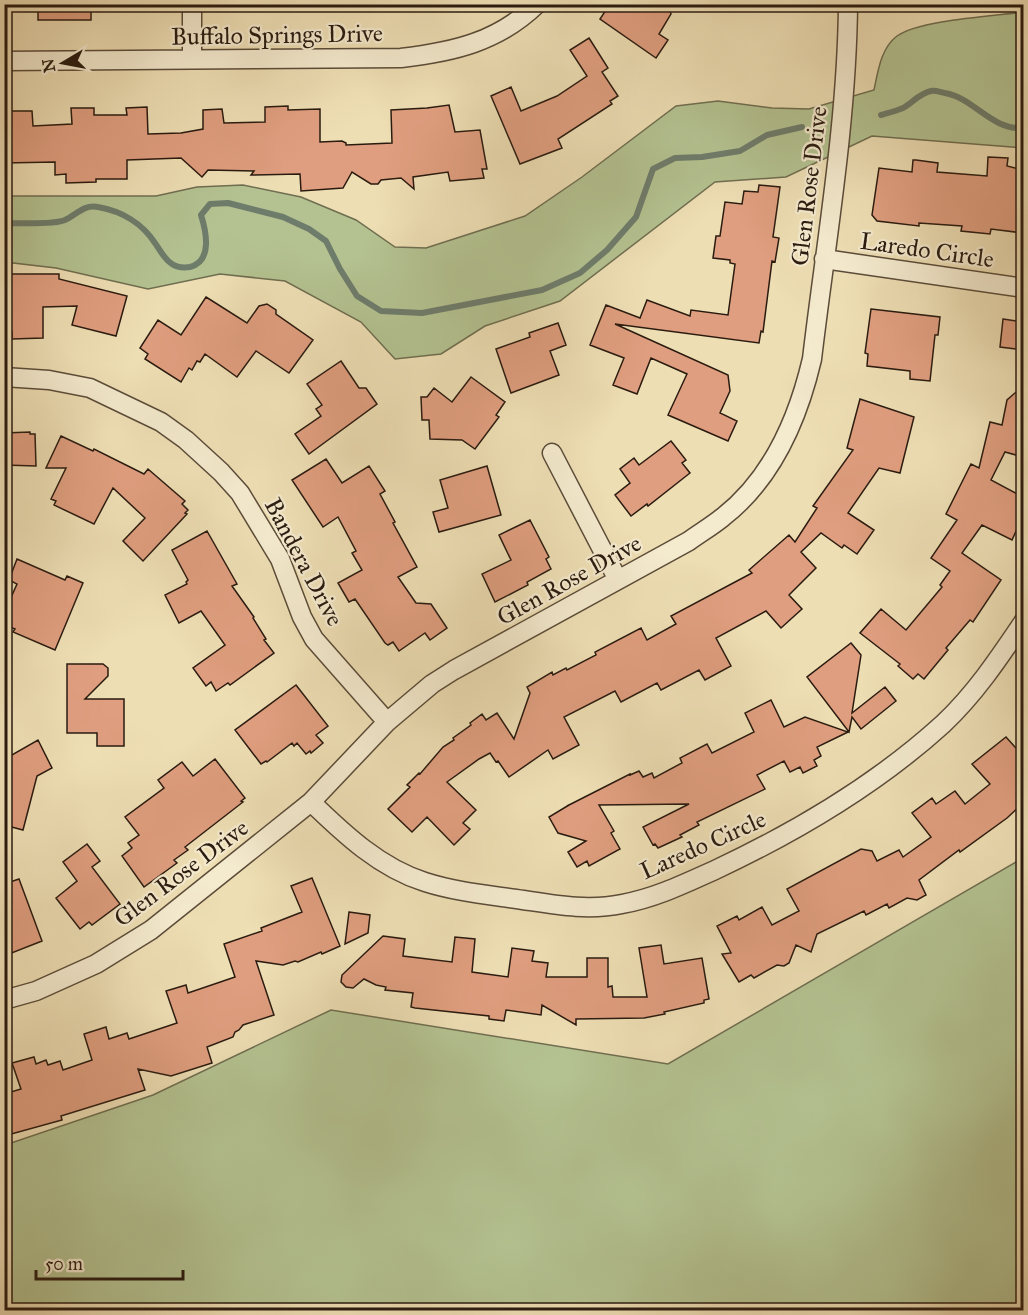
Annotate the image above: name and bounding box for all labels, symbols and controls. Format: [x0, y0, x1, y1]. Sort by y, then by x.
street label: Buffalo Springs Drive [171, 18, 383, 52]
north arrow [33, 33, 93, 93]
text: N [38, 57, 59, 74]
street label: Glen Rose Drive [784, 105, 834, 267]
street label: Laredo Circle [858, 226, 996, 274]
street label: Bandera Drive [258, 493, 350, 631]
street label: Glen Rose Drive [492, 528, 646, 632]
street label: Laredo Circle [635, 804, 771, 886]
street label: Glen Rose Drive [108, 813, 254, 933]
scale bar [36, 1243, 183, 1281]
text: 50 m [45, 1253, 83, 1275]

